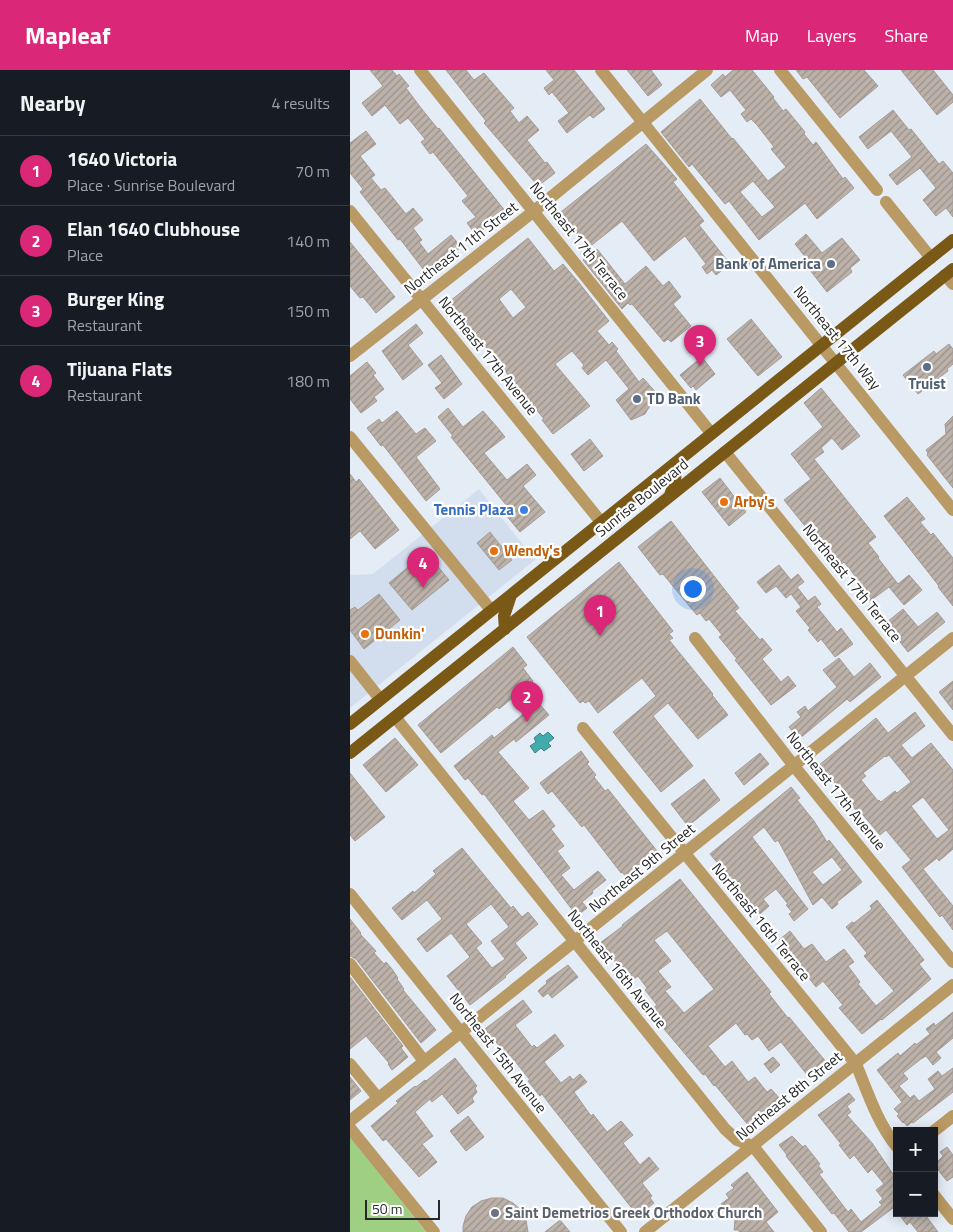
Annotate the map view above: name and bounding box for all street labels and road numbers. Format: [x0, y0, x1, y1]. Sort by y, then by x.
street label: Northeast 17th Terrace [524, 176, 634, 305]
street label: Northeast 11th Street [399, 195, 523, 300]
street label: Northeast 17th Way [788, 281, 887, 395]
street label: Northeast 17th Avenue [433, 291, 544, 420]
street label: Sunrise Boulevard [590, 453, 693, 542]
street label: Northeast 17th Terrace [797, 518, 907, 647]
street label: Northeast 17th Avenue [781, 726, 892, 855]
street label: Northeast 9th Street [584, 817, 700, 918]
street label: Northeast 16th Terrace [706, 857, 816, 986]
street label: Northeast 16th Avenue [562, 904, 673, 1033]
street label: Northeast 15th Avenue [444, 988, 553, 1118]
street label: Northeast 8th Street [731, 1045, 847, 1146]

